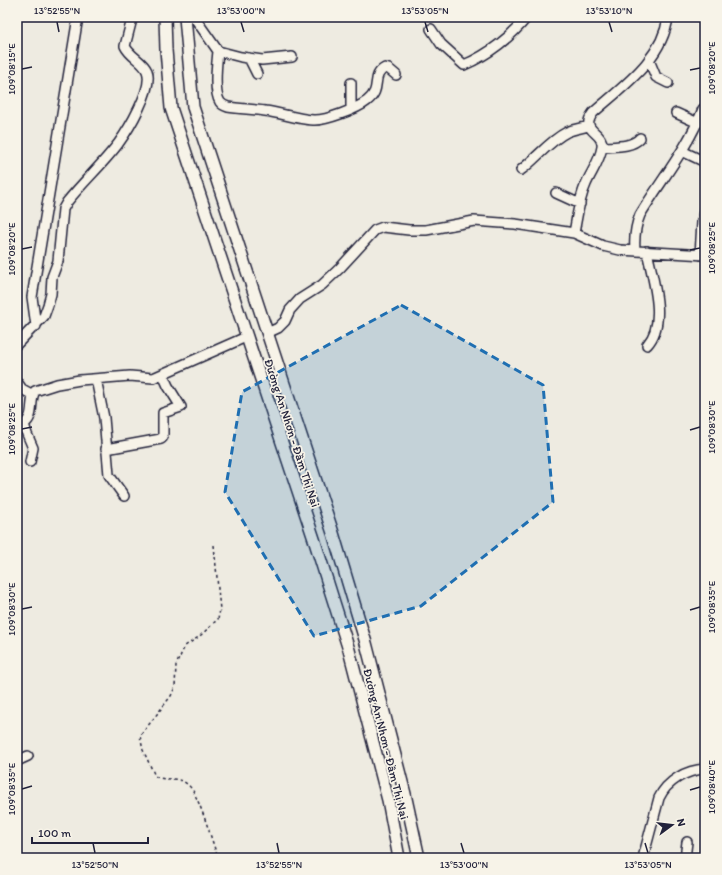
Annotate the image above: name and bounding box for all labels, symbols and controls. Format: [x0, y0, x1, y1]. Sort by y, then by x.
text: 13°52'55"N [34, 4, 80, 17]
text: 13°53'00"N [217, 4, 265, 17]
text: 13°53'05"N [401, 4, 449, 17]
text: 13°53'10"N [586, 4, 633, 17]
text: 109°08'20"E [705, 41, 718, 95]
text: 109°08'15"E [5, 43, 18, 95]
text: 109°08'25"E [705, 221, 718, 274]
text: 109°08'20"E [5, 222, 18, 276]
street label: Đường An Nhơn - Đầm Thị Nại [261, 357, 323, 509]
text: 109°08'30"E [705, 400, 718, 454]
text: 109°08'25"E [5, 402, 18, 455]
text: 109°08'35"E [705, 580, 718, 633]
text: 109°08'30"E [5, 582, 18, 636]
street label: Đường An Nhơn - Đầm Thị Nại [360, 667, 412, 821]
text: 109°08'40"E [705, 760, 718, 814]
text: 109°08'35"E [5, 762, 18, 815]
north arrow [652, 805, 692, 845]
text: N [674, 817, 688, 828]
scale bar [32, 819, 148, 845]
text: 100 m [38, 826, 71, 840]
text: 13°52'50"N [71, 858, 119, 871]
text: 13°52'55"N [256, 858, 302, 871]
text: 13°53'00"N [440, 858, 488, 871]
text: 13°53'05"N [624, 858, 672, 871]

